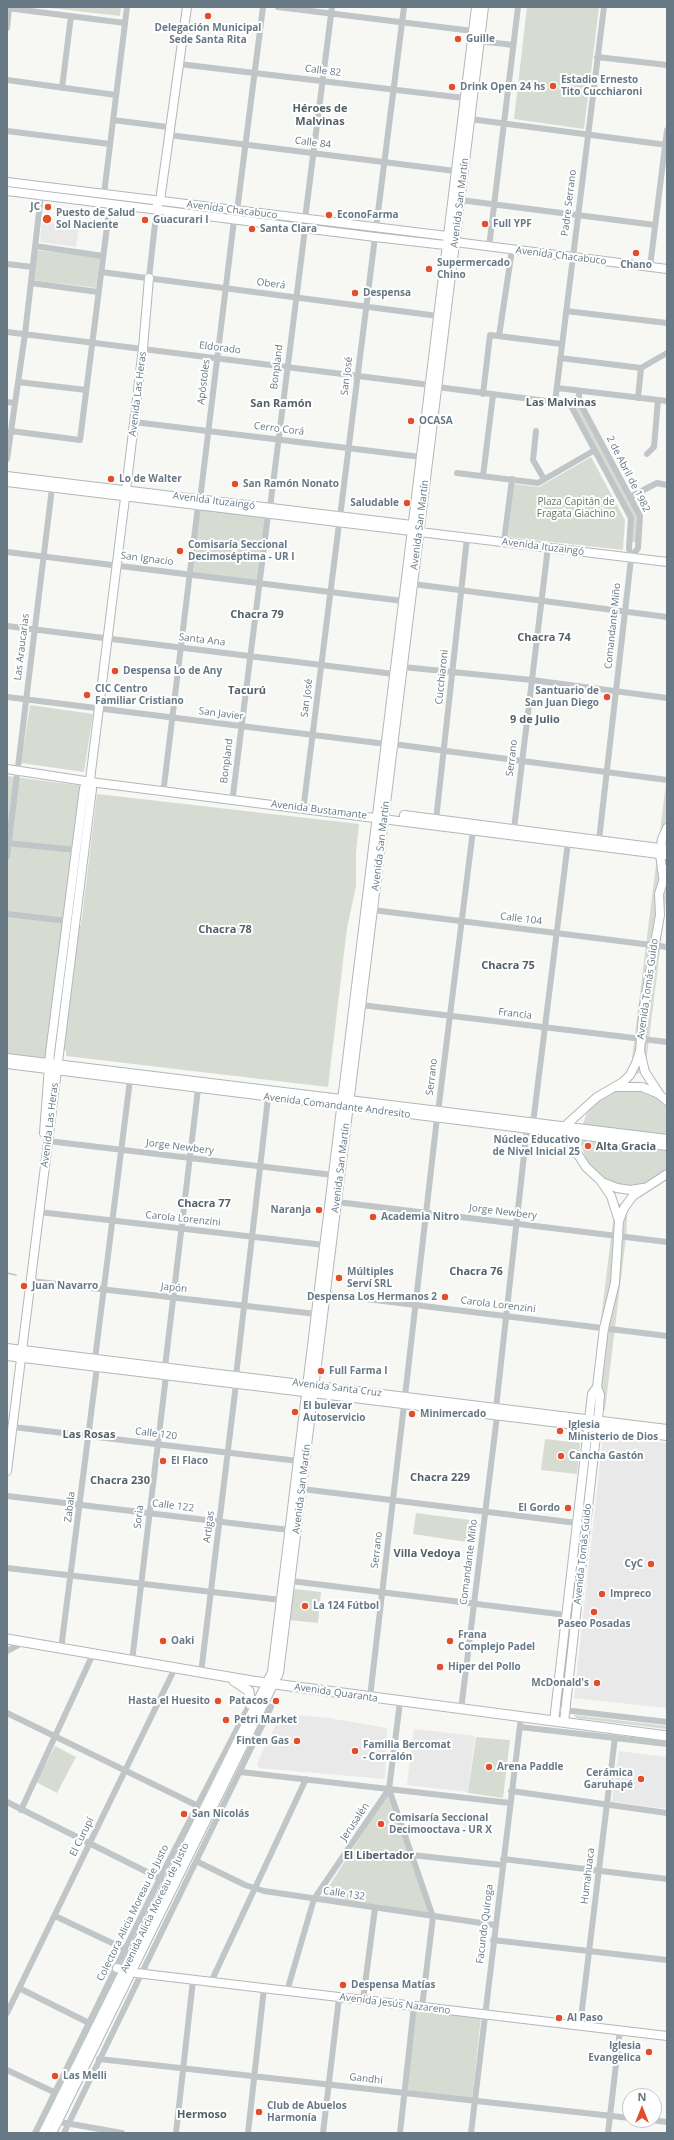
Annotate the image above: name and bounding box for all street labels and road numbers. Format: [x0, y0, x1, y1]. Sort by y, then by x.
street label: Calle 82 [304, 63, 342, 79]
street label: Calle 84 [294, 135, 332, 151]
street label: Avenida San Martín [449, 157, 471, 249]
street label: Padre Serrano [559, 169, 579, 237]
street label: Avenida Chacabuco [186, 198, 278, 222]
street label: Avenida Chacabuco [515, 244, 607, 268]
street label: Oberá [256, 276, 286, 292]
street label: Eldorado [198, 339, 242, 357]
street label: Bonpland [268, 344, 286, 390]
street label: Avenida Las Heras [127, 351, 149, 437]
street label: San José [339, 356, 355, 396]
street label: Apóstoles [195, 359, 213, 405]
street label: Cerro Corá [253, 420, 305, 438]
street label: 2 de Abril de 1982 [604, 434, 652, 514]
street label: Avenida San Martín [409, 479, 431, 571]
street label: Avenida Ituzaingó [172, 490, 256, 512]
street label: Avenida Ituzaingó [501, 536, 585, 558]
street label: San Ignacio [120, 550, 174, 568]
street label: Comandante Miño [603, 582, 623, 670]
street label: Las Araucarias [12, 613, 32, 681]
street label: Santa Ana [178, 631, 226, 649]
street label: Cucchiaroni [433, 649, 451, 705]
street label: San José [299, 678, 315, 718]
street label: San Javier [198, 705, 244, 723]
street label: Bonpland [218, 738, 236, 784]
street label: Serrano [504, 739, 520, 777]
street label: Avenida Bustamante [270, 798, 368, 822]
street label: Avenida San Martín [370, 800, 392, 892]
street label: Calle 104 [499, 910, 543, 928]
street label: Avenida Tomás Guido [635, 938, 661, 1040]
street label: Francia [497, 1006, 533, 1022]
street label: Serrano [424, 1058, 440, 1096]
street label: Avenida Las Heras [39, 1082, 61, 1168]
street label: Avenida Comandante Andresito [263, 1091, 411, 1121]
street label: Avenida San Martín [330, 1122, 352, 1214]
street label: Jorge Newbery [145, 1137, 215, 1157]
street label: Jorge Newbery [468, 1202, 538, 1222]
street label: Carola Lorenzini [145, 1209, 221, 1229]
street label: Japón [160, 1281, 188, 1295]
street label: Carola Lorenzini [460, 1294, 536, 1316]
street label: Avenida Santa Cruz [292, 1377, 382, 1399]
street label: Calle 120 [134, 1425, 178, 1443]
street label: Avenida San Martín [291, 1443, 313, 1535]
street label: Zabala [62, 1491, 78, 1523]
street label: Calle 122 [151, 1497, 195, 1515]
street label: Avenida Tomás Guido [572, 1503, 594, 1605]
street label: Soria [132, 1505, 146, 1529]
street label: Artigas [201, 1510, 217, 1544]
street label: Comandante Miño [458, 1518, 480, 1606]
street label: Serrano [369, 1531, 385, 1569]
street label: Avenida Quaranta [293, 1681, 379, 1705]
street label: Jerusalén [338, 1801, 372, 1843]
street label: El Curupí [67, 1816, 97, 1858]
street label: Avenida Alicia Moreau de Justo [118, 1841, 192, 1975]
street label: Colectora Alicia Moreau de Justo [95, 1843, 171, 1983]
street label: Humahuaca [579, 1847, 597, 1905]
street label: Facundo Quiroga [474, 1884, 496, 1964]
street label: Calle 132 [322, 1885, 366, 1903]
street label: Avenida Jesús Nazareno [339, 1991, 451, 2017]
street label: Gandhi [349, 2071, 383, 2087]

